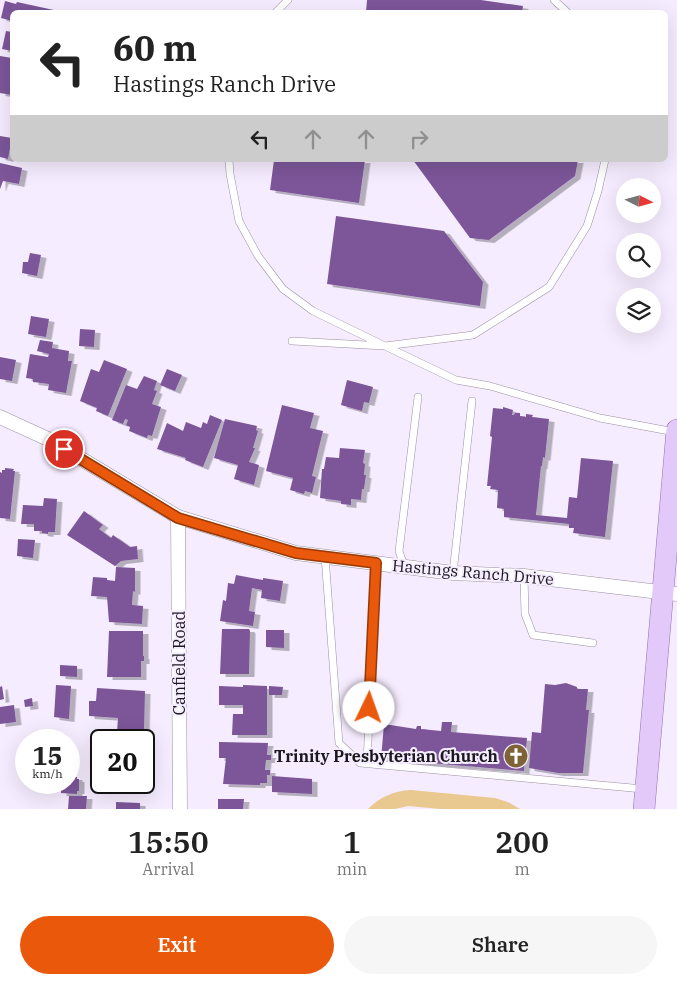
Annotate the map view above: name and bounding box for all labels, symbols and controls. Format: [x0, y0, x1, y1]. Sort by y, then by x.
text: 60 m [113, 25, 197, 71]
icon: left [30, 30, 95, 95]
text: Hastings Ranch Drive [113, 69, 336, 98]
icon: left [246, 125, 274, 153]
icon: ahead [299, 125, 327, 153]
icon: ahead [352, 125, 380, 153]
icon: right [405, 125, 433, 153]
north arrow [616, 178, 661, 222]
map controls [616, 178, 661, 333]
button: search [616, 233, 661, 278]
button: layers [616, 288, 661, 333]
pin [43, 428, 85, 470]
icon: arrive [50, 435, 78, 463]
street label: Hastings Ranch Drive [391, 555, 555, 589]
street label: Canfield Road [169, 611, 189, 715]
position arrow [342, 681, 394, 733]
speed limit sign: 20 [90, 729, 155, 794]
text: 15 [32, 739, 63, 772]
church icon: Trinity Presbyterian Church [503, 743, 529, 769]
place label: Trinity Presbyterian Church [274, 746, 498, 766]
text: km/h [32, 766, 63, 781]
text: 15:50 [128, 822, 209, 861]
text: 1 [343, 822, 361, 861]
text: 200 [495, 822, 549, 861]
text: Arrival [142, 859, 194, 879]
text: min [337, 859, 367, 879]
text: m [514, 859, 530, 879]
button: Exit [20, 916, 334, 974]
button: Share [344, 916, 657, 974]

